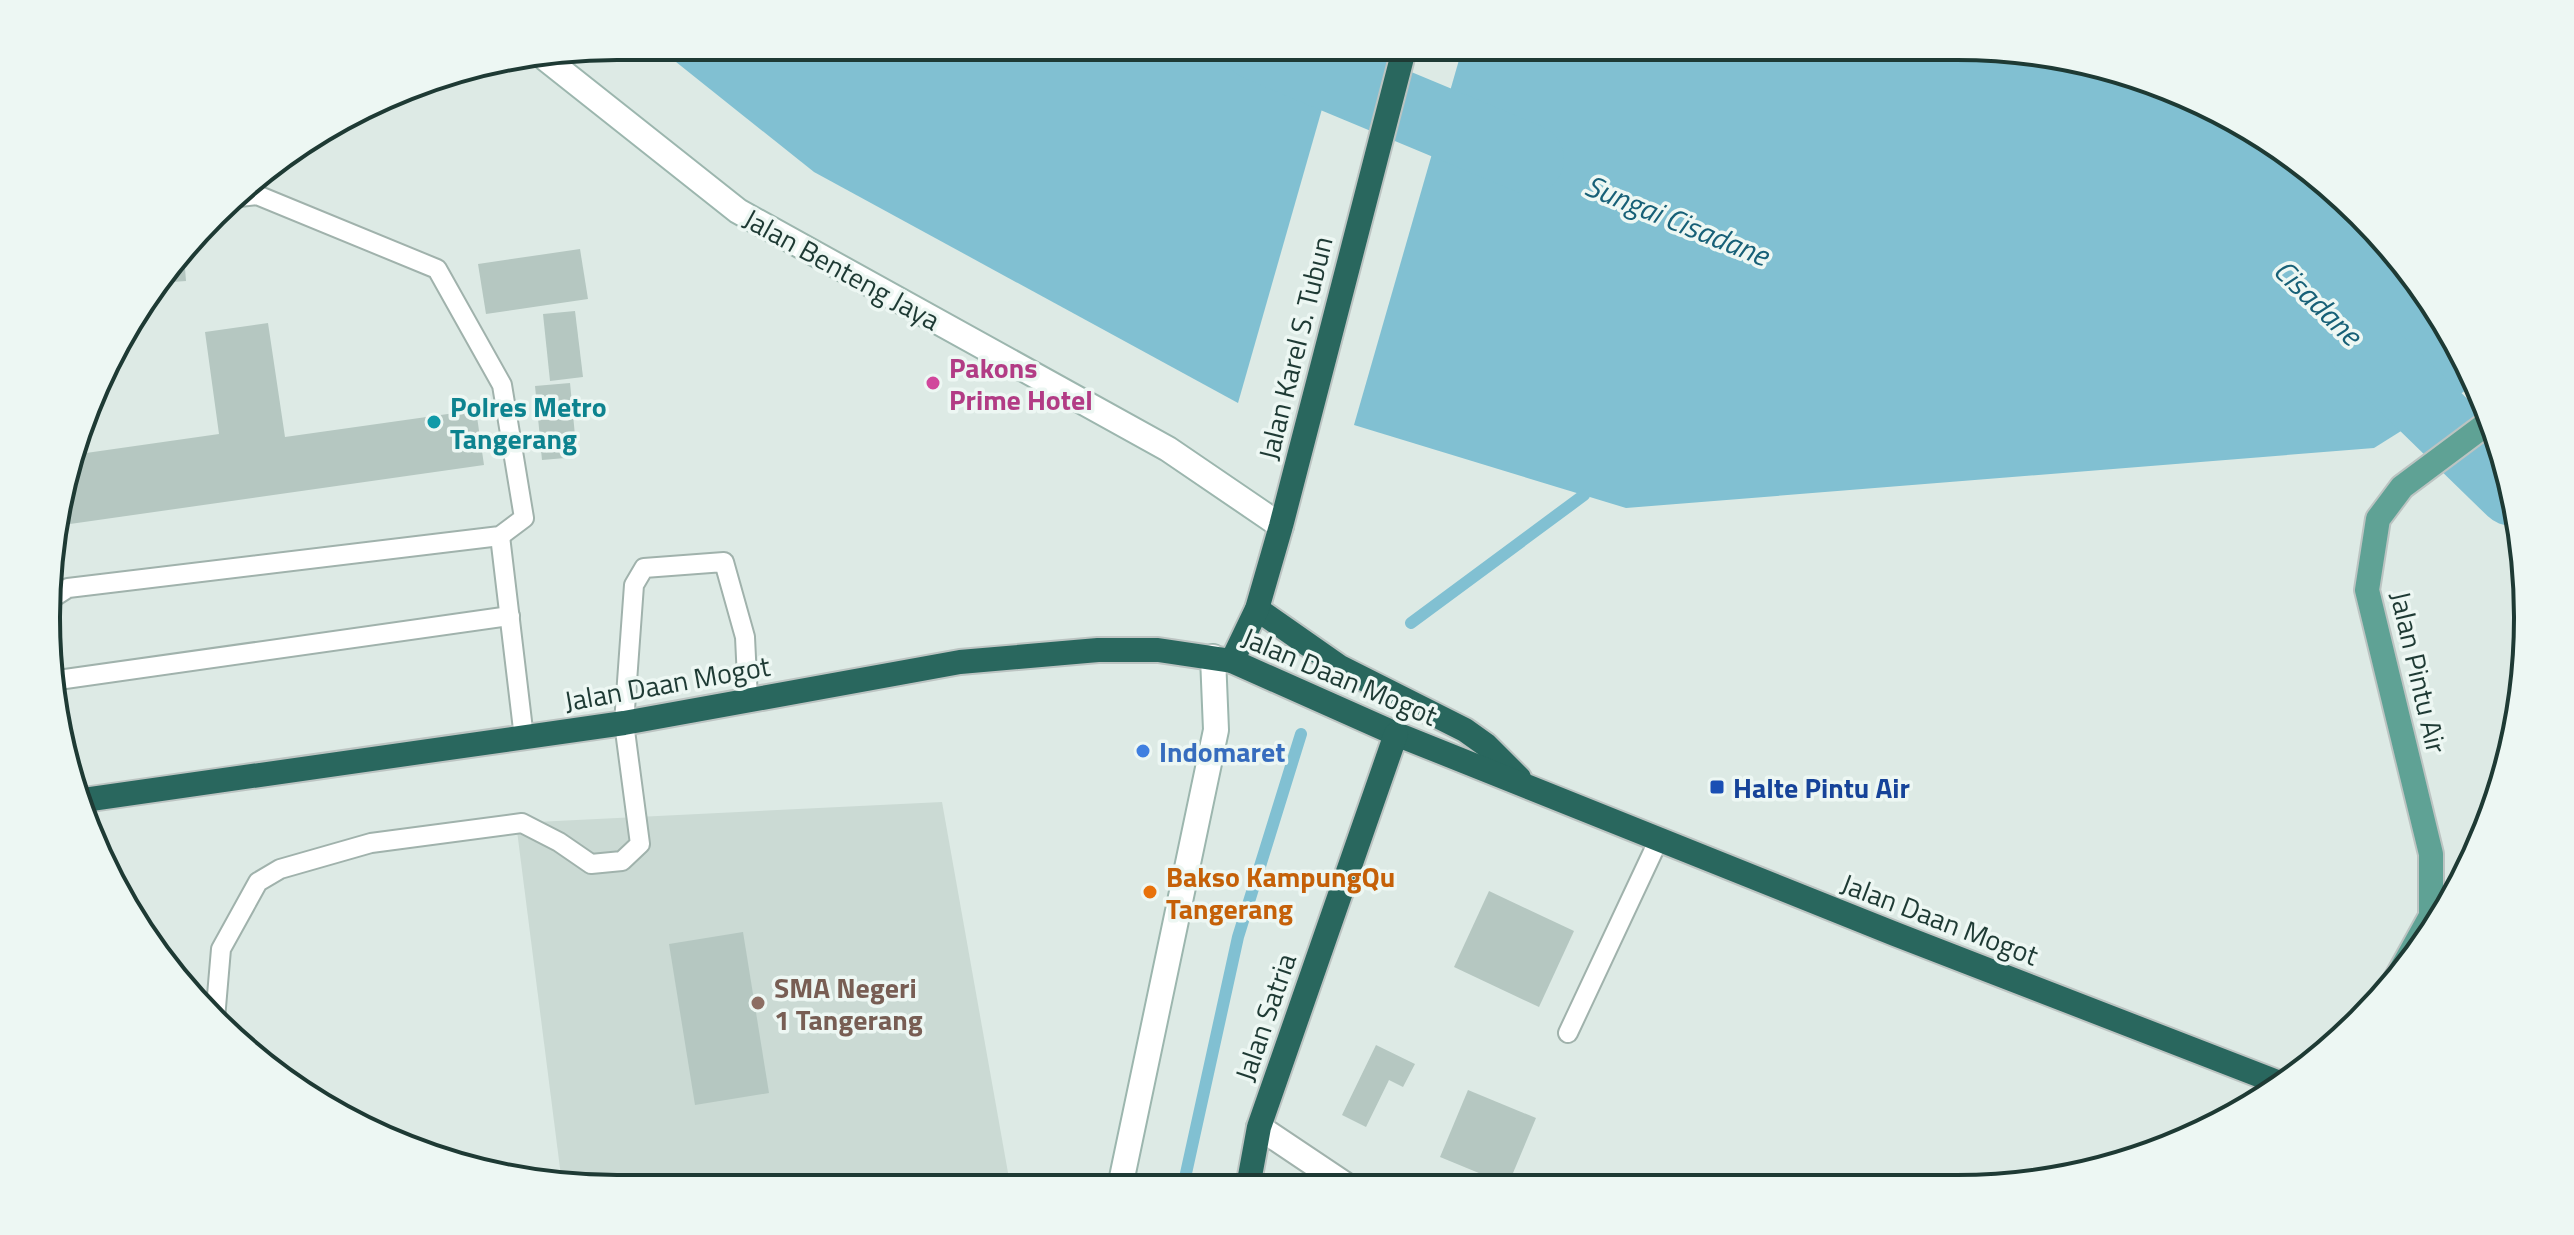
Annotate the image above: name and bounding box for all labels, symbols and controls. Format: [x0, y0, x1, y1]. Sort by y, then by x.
water label: Sungai Cisadane [1578, 162, 1778, 279]
street label: Jalan Benteng Jaya [736, 197, 948, 341]
street label: Jalan Karel S. Tubun [1246, 232, 1344, 464]
water label: Cisadane [2263, 248, 2374, 358]
place label: Pakons Prime Hotel [949, 346, 1093, 421]
marker: Pakons Prime Hotel [924, 374, 942, 392]
place label: Polres Metro Tangerang [450, 385, 607, 460]
marker: Polres Metro Tangerang [425, 413, 443, 431]
street label: Jalan Pintu Air [2380, 587, 2459, 757]
street label: Jalan Daan Mogot [1236, 616, 1444, 737]
street label: Jalan Daan Mogot [561, 644, 773, 722]
place label: Indomaret [1159, 730, 1285, 773]
marker: Indomaret [1134, 742, 1152, 760]
place label: Halte Pintu Air [1733, 766, 1910, 809]
marker: Halte Pintu Air [1708, 778, 1726, 796]
place label: Bakso KampungQu Tangerang [1166, 855, 1395, 930]
street label: Jalan Daan Mogot [1835, 862, 2045, 976]
marker: Bakso KampungQu Tangerang [1141, 883, 1159, 901]
street label: Jalan Satria [1223, 947, 1307, 1087]
place label: SMA Negeri 1 Tangerang [774, 966, 923, 1041]
marker: SMA Negeri 1 Tangerang [749, 994, 767, 1012]

